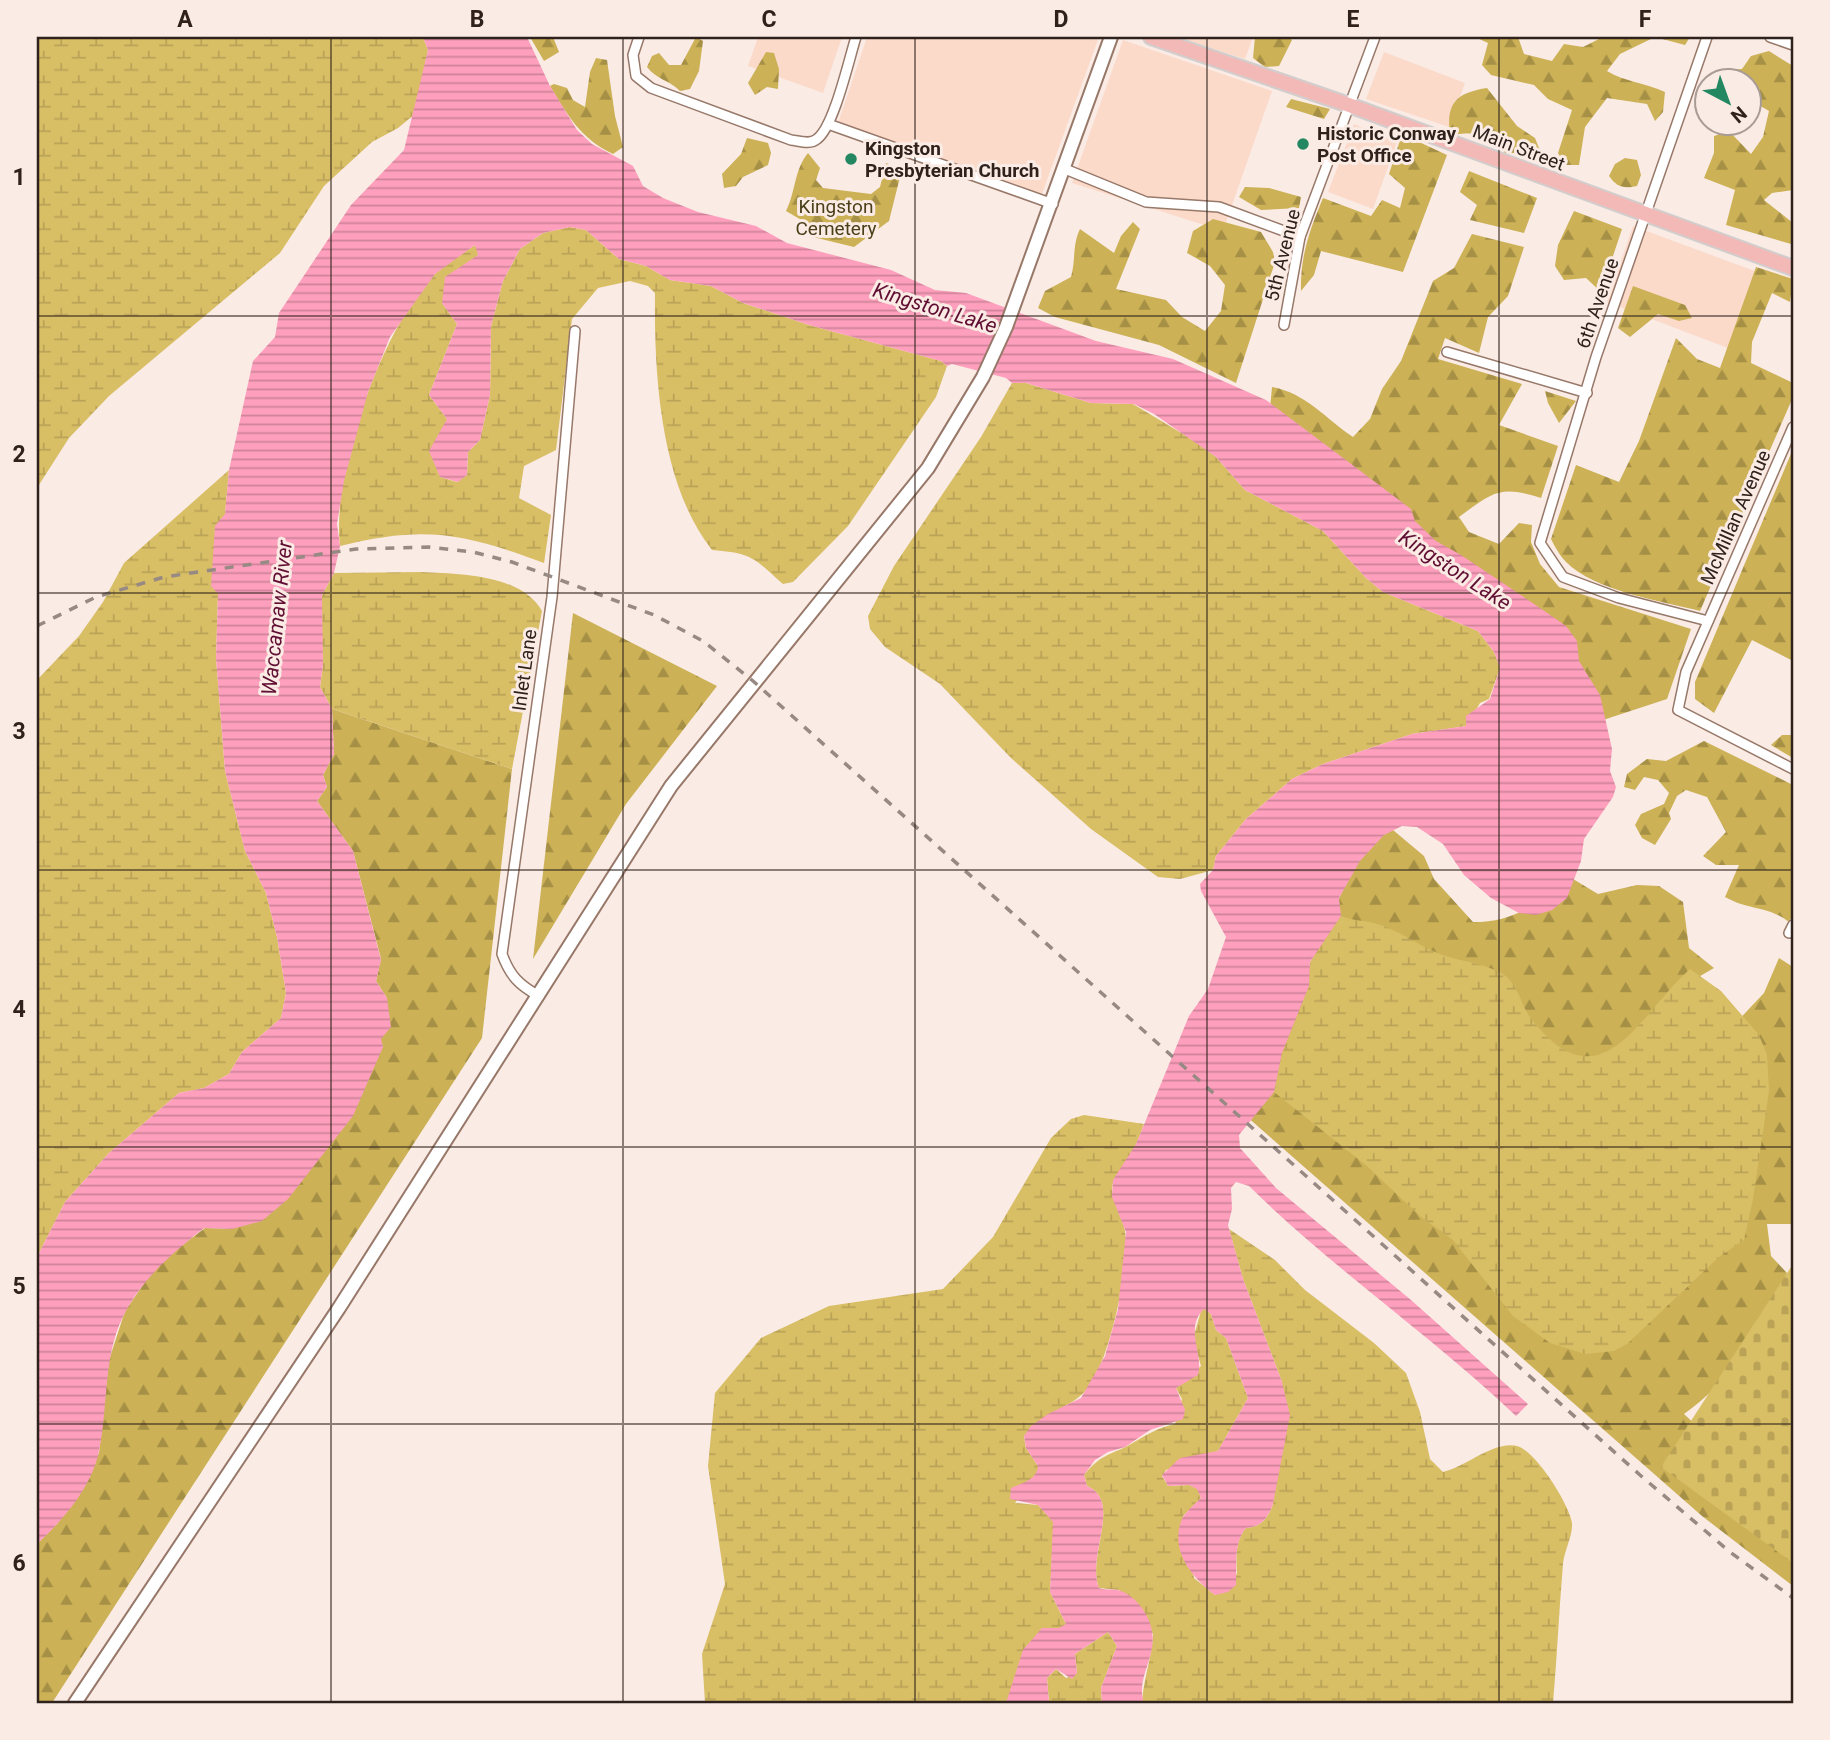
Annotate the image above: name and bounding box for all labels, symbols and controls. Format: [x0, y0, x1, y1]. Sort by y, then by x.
text: A [177, 6, 193, 33]
text: B [470, 6, 484, 33]
text: C [761, 6, 777, 33]
text: D [1054, 6, 1068, 33]
text: E [1347, 6, 1360, 33]
text: F [1639, 6, 1652, 33]
north arrow [1694, 66, 1764, 136]
text: N [1726, 101, 1751, 128]
street label: Main Street [1469, 119, 1568, 176]
place label: Historic Conway Post Office [1317, 122, 1457, 167]
marker: Historic Conway Post Office [1295, 136, 1311, 152]
place label: Kingston Presbyterian Church [865, 137, 1039, 182]
marker: Kingston Presbyterian Church [843, 151, 859, 167]
text: 1 [12, 164, 26, 191]
park label: Kingston Cemetery [795, 195, 877, 240]
street label: 5th Avenue [1260, 207, 1305, 304]
street label: 6th Avenue [1571, 255, 1624, 351]
water label: Kingston Lake [870, 278, 1000, 338]
text: 2 [12, 441, 26, 468]
street label: McMillan Avenue [1696, 446, 1775, 588]
water label: Kingston Lake [1395, 525, 1516, 615]
water label: Waccamaw River [257, 538, 297, 697]
street label: Inlet Lane [507, 628, 542, 712]
text: 3 [12, 718, 26, 745]
text: 4 [12, 996, 26, 1023]
text: 5 [12, 1273, 26, 1300]
text: 6 [12, 1550, 26, 1577]

